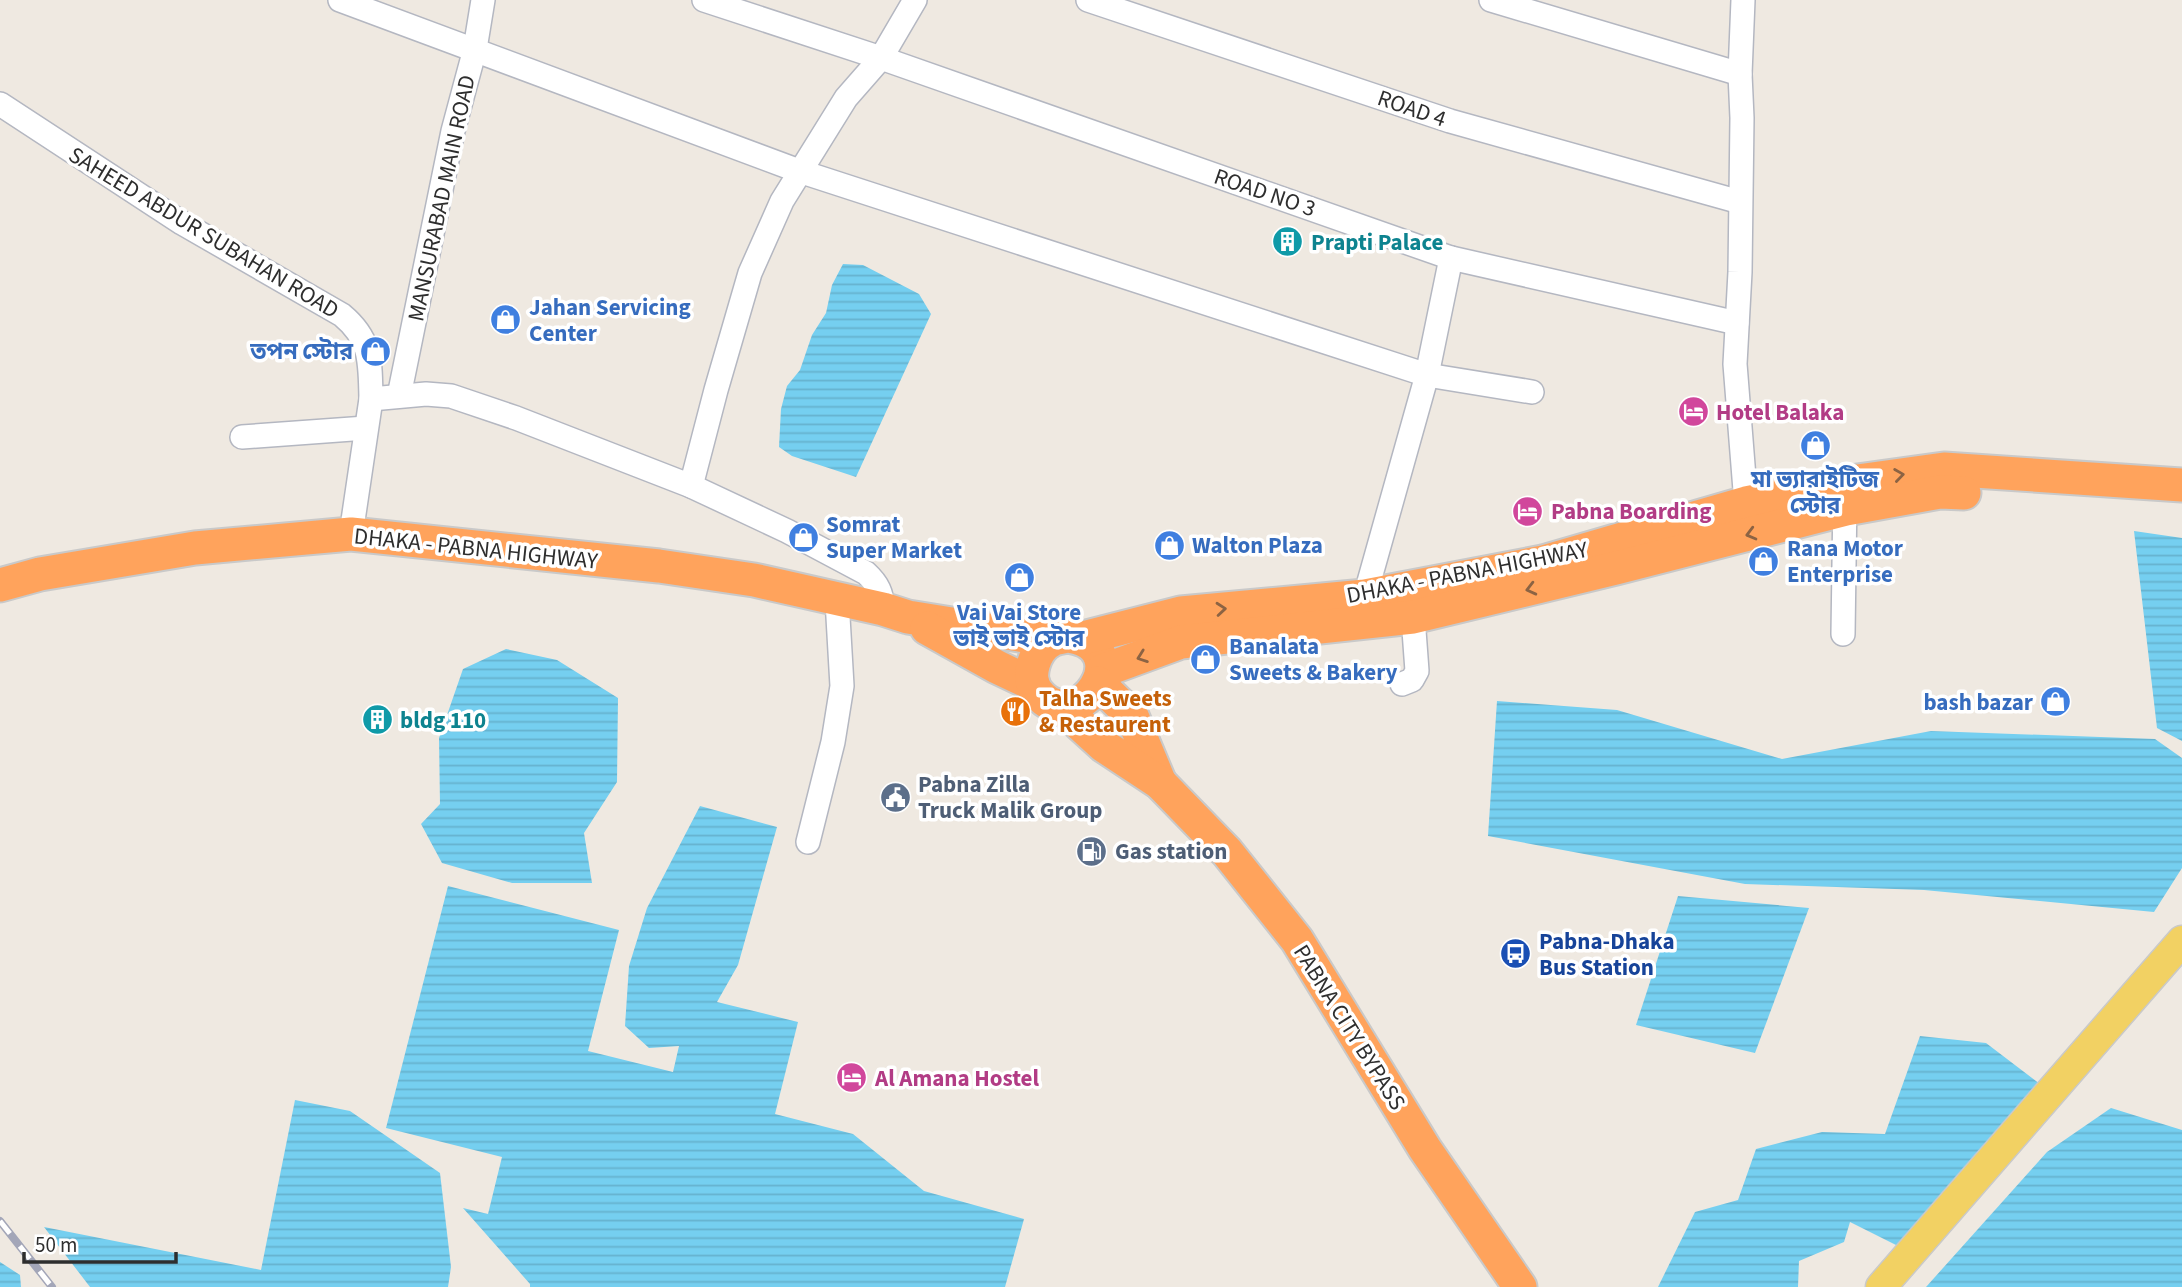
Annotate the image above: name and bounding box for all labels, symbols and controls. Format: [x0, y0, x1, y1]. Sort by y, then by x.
street label: MANSURABAD MAIN ROAD [399, 72, 484, 324]
street label: ROAD 4 [1373, 81, 1451, 136]
street label: SAHEED ABDUR SUBAHAN ROAD [62, 138, 345, 326]
street label: ROAD NO 3 [1210, 160, 1320, 225]
building icon: Prapti Palace [1271, 225, 1305, 259]
place label: Prapti Palace [1311, 226, 1444, 259]
place label: Jahan Servicing Center [529, 291, 691, 350]
shop icon: Jahan Servicing Center [489, 303, 523, 337]
shop icon: তপন স্টোর [359, 334, 393, 368]
place label: তপন স্টোর [249, 335, 354, 368]
hotel icon: Hotel Balaka [1676, 395, 1710, 429]
place label: Hotel Balaka [1716, 396, 1844, 429]
shop icon: মা ভ‍্যারাইটিজ স্টোর [1798, 428, 1832, 462]
place label: মা ভ‍্যারাইটিজ স্টোর [1750, 463, 1880, 522]
one-way arrow [1893, 468, 1905, 483]
hotel icon: Pabna Boarding [1511, 494, 1545, 528]
place label: Pabna Boarding [1551, 495, 1712, 528]
place label: Somrat Super Market [826, 508, 962, 567]
street label: DHAKA - PABNA HIGHWAY [352, 519, 600, 578]
shop icon: Somrat Super Market [786, 520, 820, 554]
one-way arrow [1746, 526, 1758, 540]
shop icon: Walton Plaza [1152, 528, 1186, 562]
place label: Walton Plaza [1192, 529, 1323, 562]
place label: Rana Motor Enterprise [1787, 532, 1904, 591]
street label: DHAKA - PABNA HIGHWAY [1344, 533, 1591, 612]
shop icon: Rana Motor Enterprise [1747, 544, 1781, 578]
shop icon: Vai Vai Store ভাই ভাই স্টোর [1002, 561, 1036, 595]
one-way arrow [1525, 581, 1537, 595]
place label: Vai Vai Store ভাই ভাই স্টোর [953, 596, 1086, 655]
one-way arrow [1215, 602, 1227, 617]
place label: Banalata Sweets & Bakery [1229, 630, 1398, 689]
shop icon: Banalata Sweets & Bakery [1189, 642, 1223, 676]
one-way arrow [1136, 648, 1148, 662]
place label: Talha Sweets & Restaurent [1039, 682, 1172, 741]
shop icon: bash bazar [2039, 685, 2073, 719]
place label: bash bazar [1923, 686, 2034, 719]
restaurant icon: Talha Sweets & Restaurent [999, 694, 1033, 728]
building icon: bldg 110 [360, 703, 394, 737]
place label: bldg 110 [400, 704, 486, 737]
place label: Pabna Zilla Truck Malik Group [918, 768, 1102, 827]
public building icon: Pabna Zilla Truck Malik Group [878, 780, 912, 814]
fuel station icon: Gas station [1075, 834, 1109, 868]
place label: Gas station [1115, 835, 1227, 868]
place label: Pabna-Dhaka Bus Station [1539, 925, 1675, 984]
bus stop icon: Pabna-Dhaka Bus Station [1499, 937, 1533, 971]
street label: PABNA CITY BYPASS [1285, 938, 1414, 1116]
hotel icon: Al Amana Hostel [835, 1061, 869, 1095]
place label: Al Amana Hostel [874, 1062, 1039, 1095]
scale bar [24, 1220, 177, 1264]
text: 50 m [35, 1230, 77, 1260]

